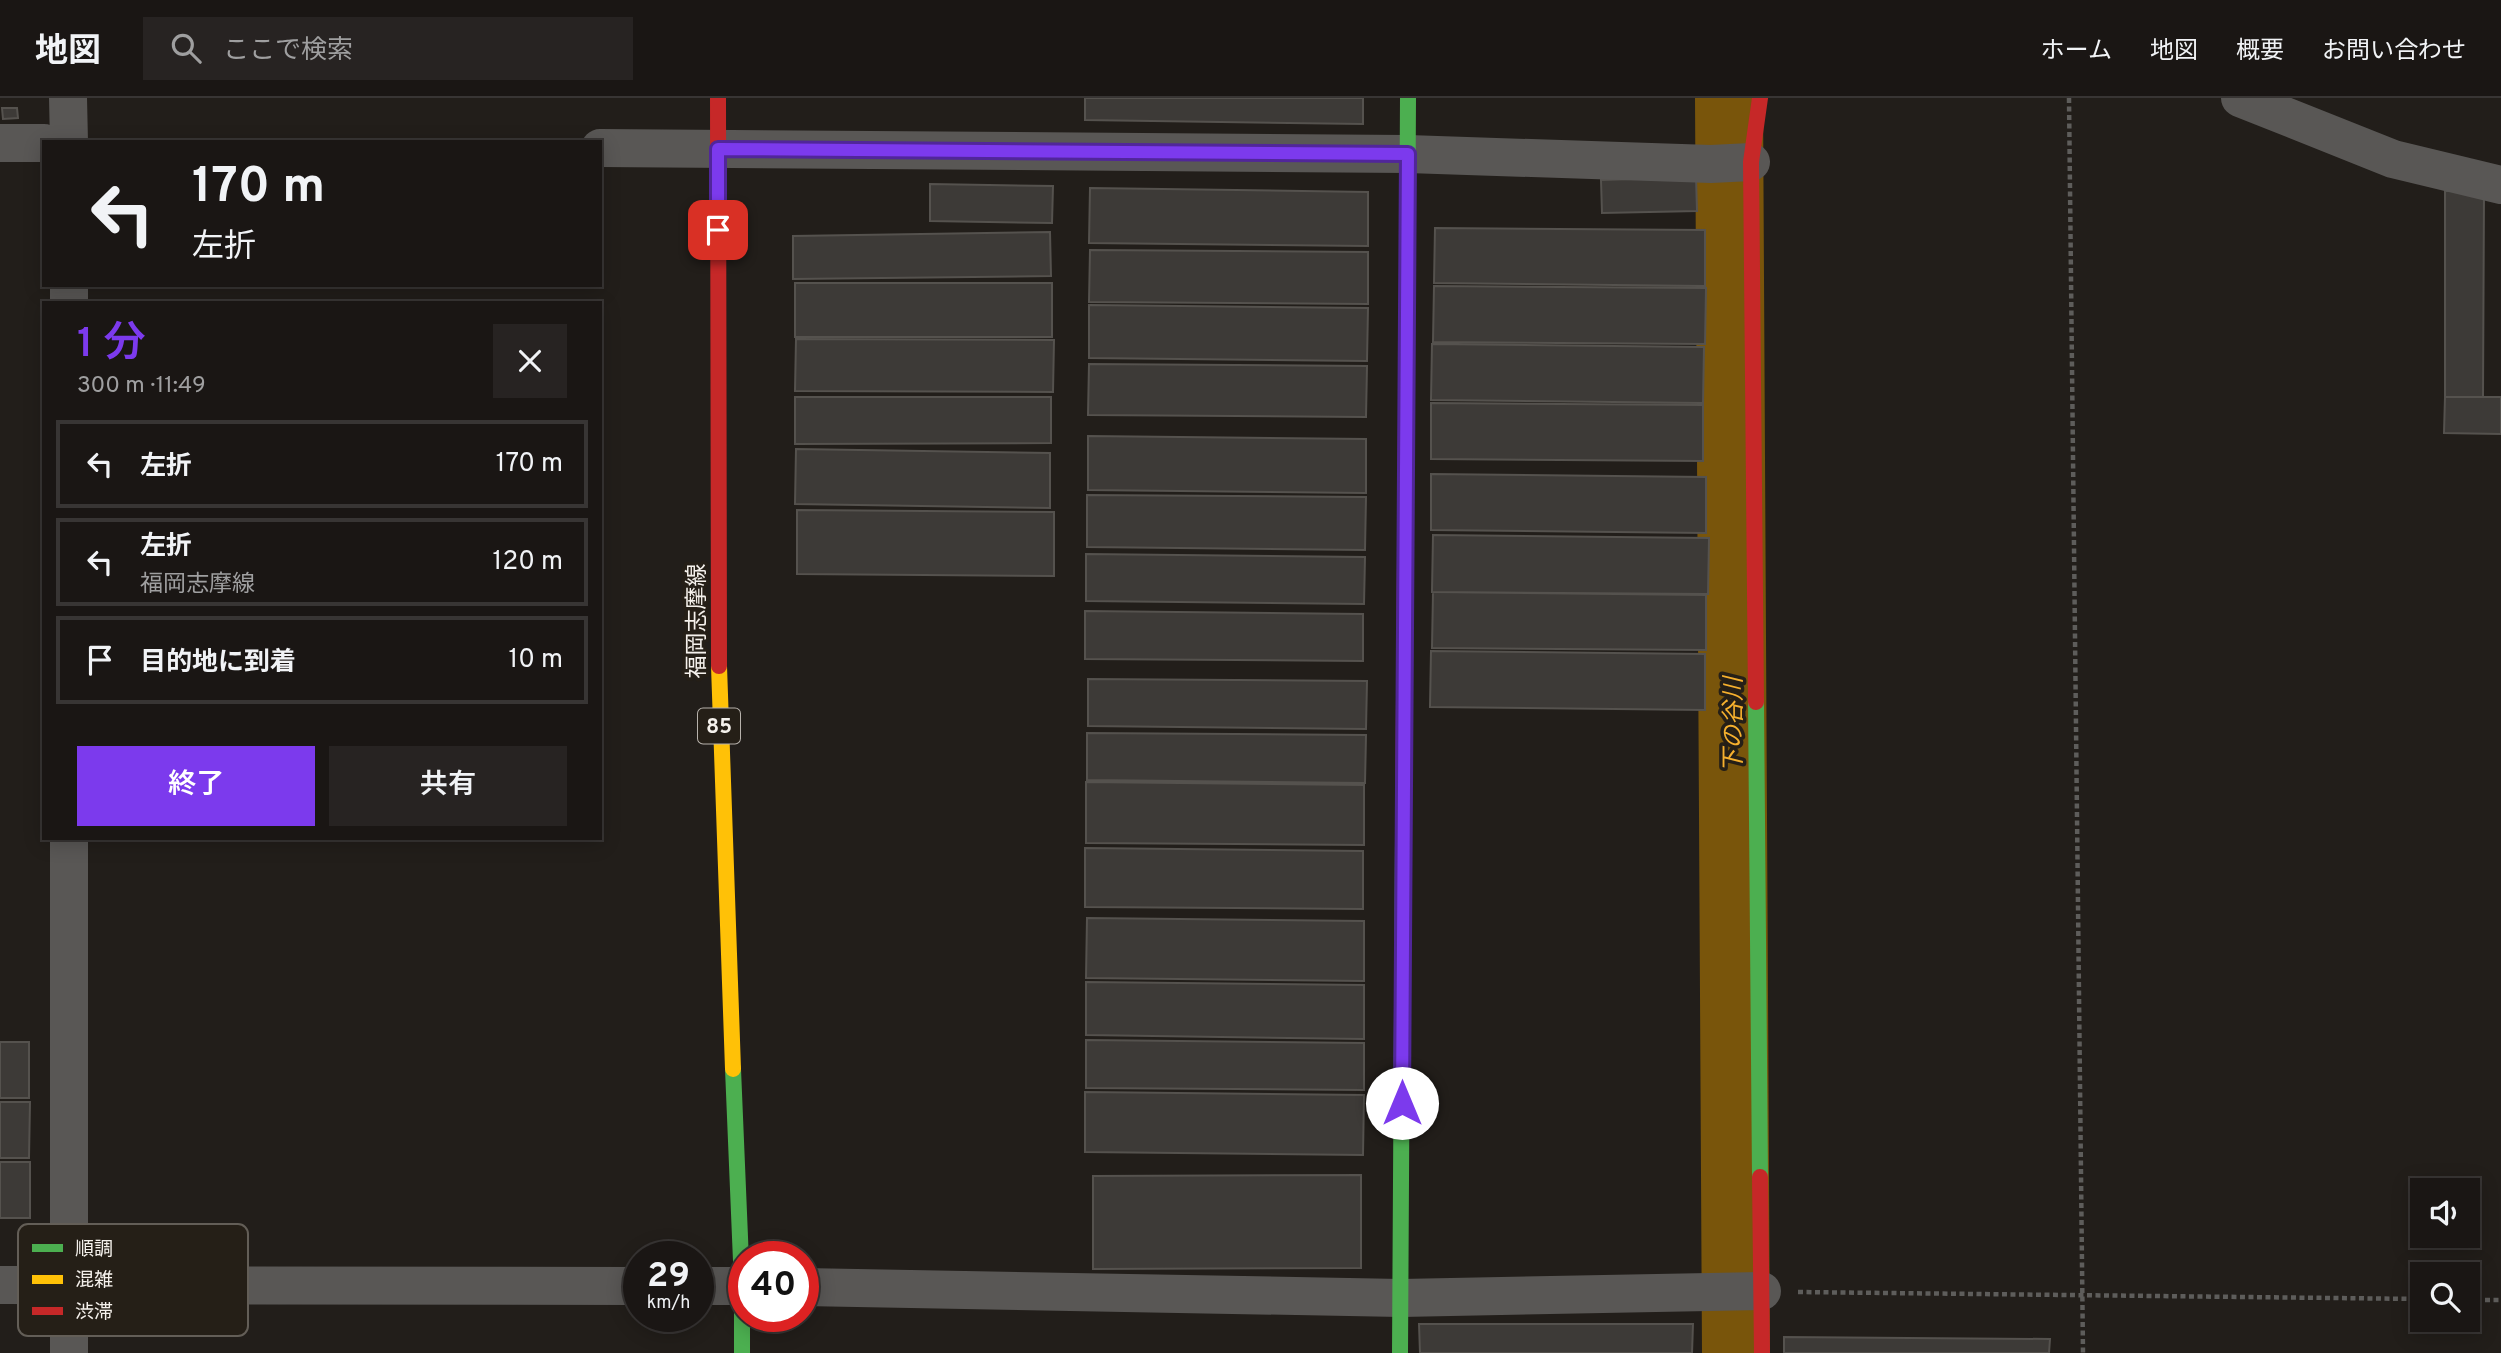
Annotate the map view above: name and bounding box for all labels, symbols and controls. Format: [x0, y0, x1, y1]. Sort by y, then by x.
search box [143, 17, 633, 80]
icon: search [167, 29, 205, 67]
text: 地図 [35, 32, 101, 74]
text: ここで検索 [223, 35, 353, 68]
text: ホーム [2041, 37, 2112, 67]
text: 地図 [2150, 37, 2198, 67]
text: 概要 [2236, 37, 2284, 67]
text: お問い合わせ [2322, 37, 2466, 67]
text: 170 m [192, 158, 325, 220]
icon: left [77, 168, 168, 259]
pin [688, 200, 748, 260]
icon: arrive [699, 211, 737, 249]
text: 左折 [192, 228, 256, 268]
text: 1 分 [77, 319, 146, 372]
button: close [493, 324, 567, 398]
text: 300 m · 11:49 [77, 372, 206, 401]
icon: left [81, 445, 119, 483]
text: 170 m [496, 448, 563, 481]
text: 左折 [140, 451, 192, 484]
text: 左折 [140, 531, 192, 564]
icon: left [81, 543, 119, 581]
text: 120 m [493, 546, 563, 579]
street label: 福岡志摩線 [684, 564, 713, 679]
text: 福岡志摩線 [140, 571, 255, 600]
icon: arrive [81, 641, 119, 679]
text: 10 m [508, 644, 563, 677]
text: 目的地に到着 [140, 647, 296, 680]
water label: 下の谷川 [1720, 674, 1750, 773]
road number: 85 [698, 708, 740, 744]
button: 終了 [77, 746, 315, 826]
button: 共有 [329, 746, 567, 826]
position arrow [1365, 1066, 1439, 1140]
map controls [2410, 1178, 2480, 1332]
button: sound [2410, 1178, 2480, 1248]
legend [18, 1224, 248, 1336]
text: 順調 [75, 1238, 113, 1262]
speed limit sign: 40 [728, 1241, 819, 1332]
text: 29 [647, 1255, 690, 1299]
button: search [2410, 1262, 2480, 1332]
text: 混雑 [75, 1269, 113, 1293]
text: km/h [647, 1292, 690, 1315]
text: 渋滞 [75, 1301, 113, 1325]

